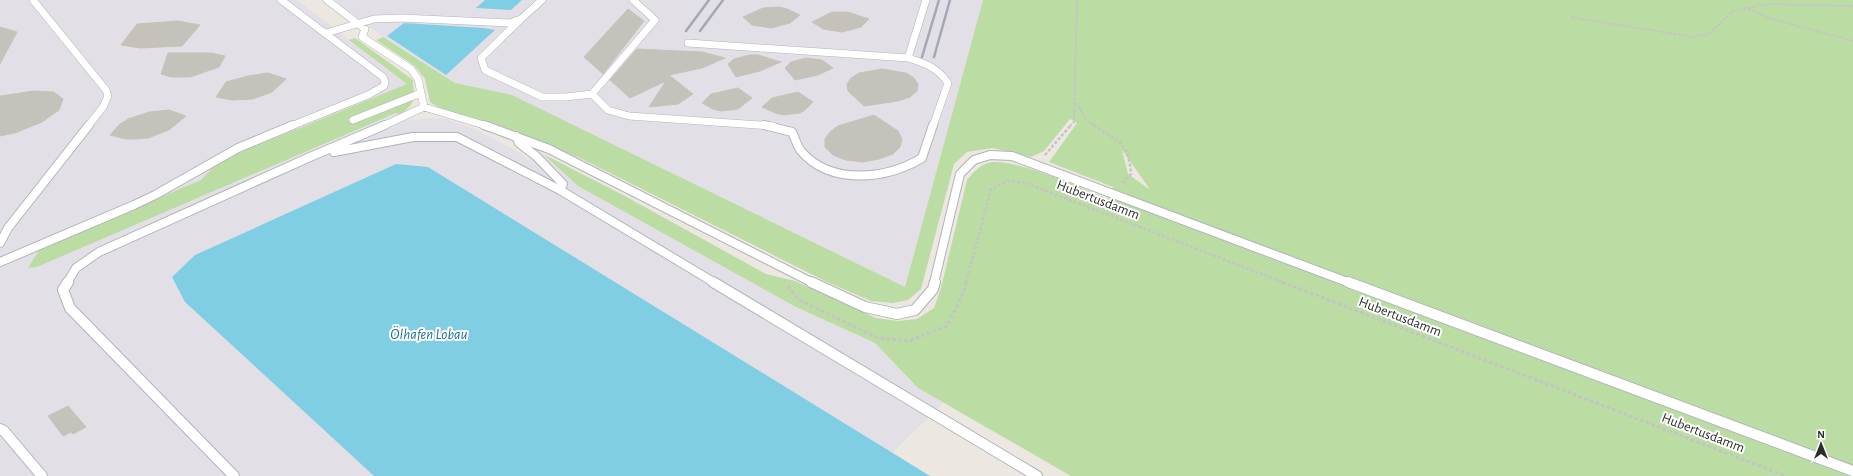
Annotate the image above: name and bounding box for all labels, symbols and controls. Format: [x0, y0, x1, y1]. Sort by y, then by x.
street label: Hubertusdamm [1055, 178, 1141, 222]
street label: Hubertusdamm [1357, 295, 1443, 339]
water label: Ölhafen Lobau [390, 326, 468, 342]
street label: Hubertusdamm [1660, 411, 1746, 455]
north arrow [1801, 424, 1841, 464]
text: N [1817, 429, 1825, 440]

